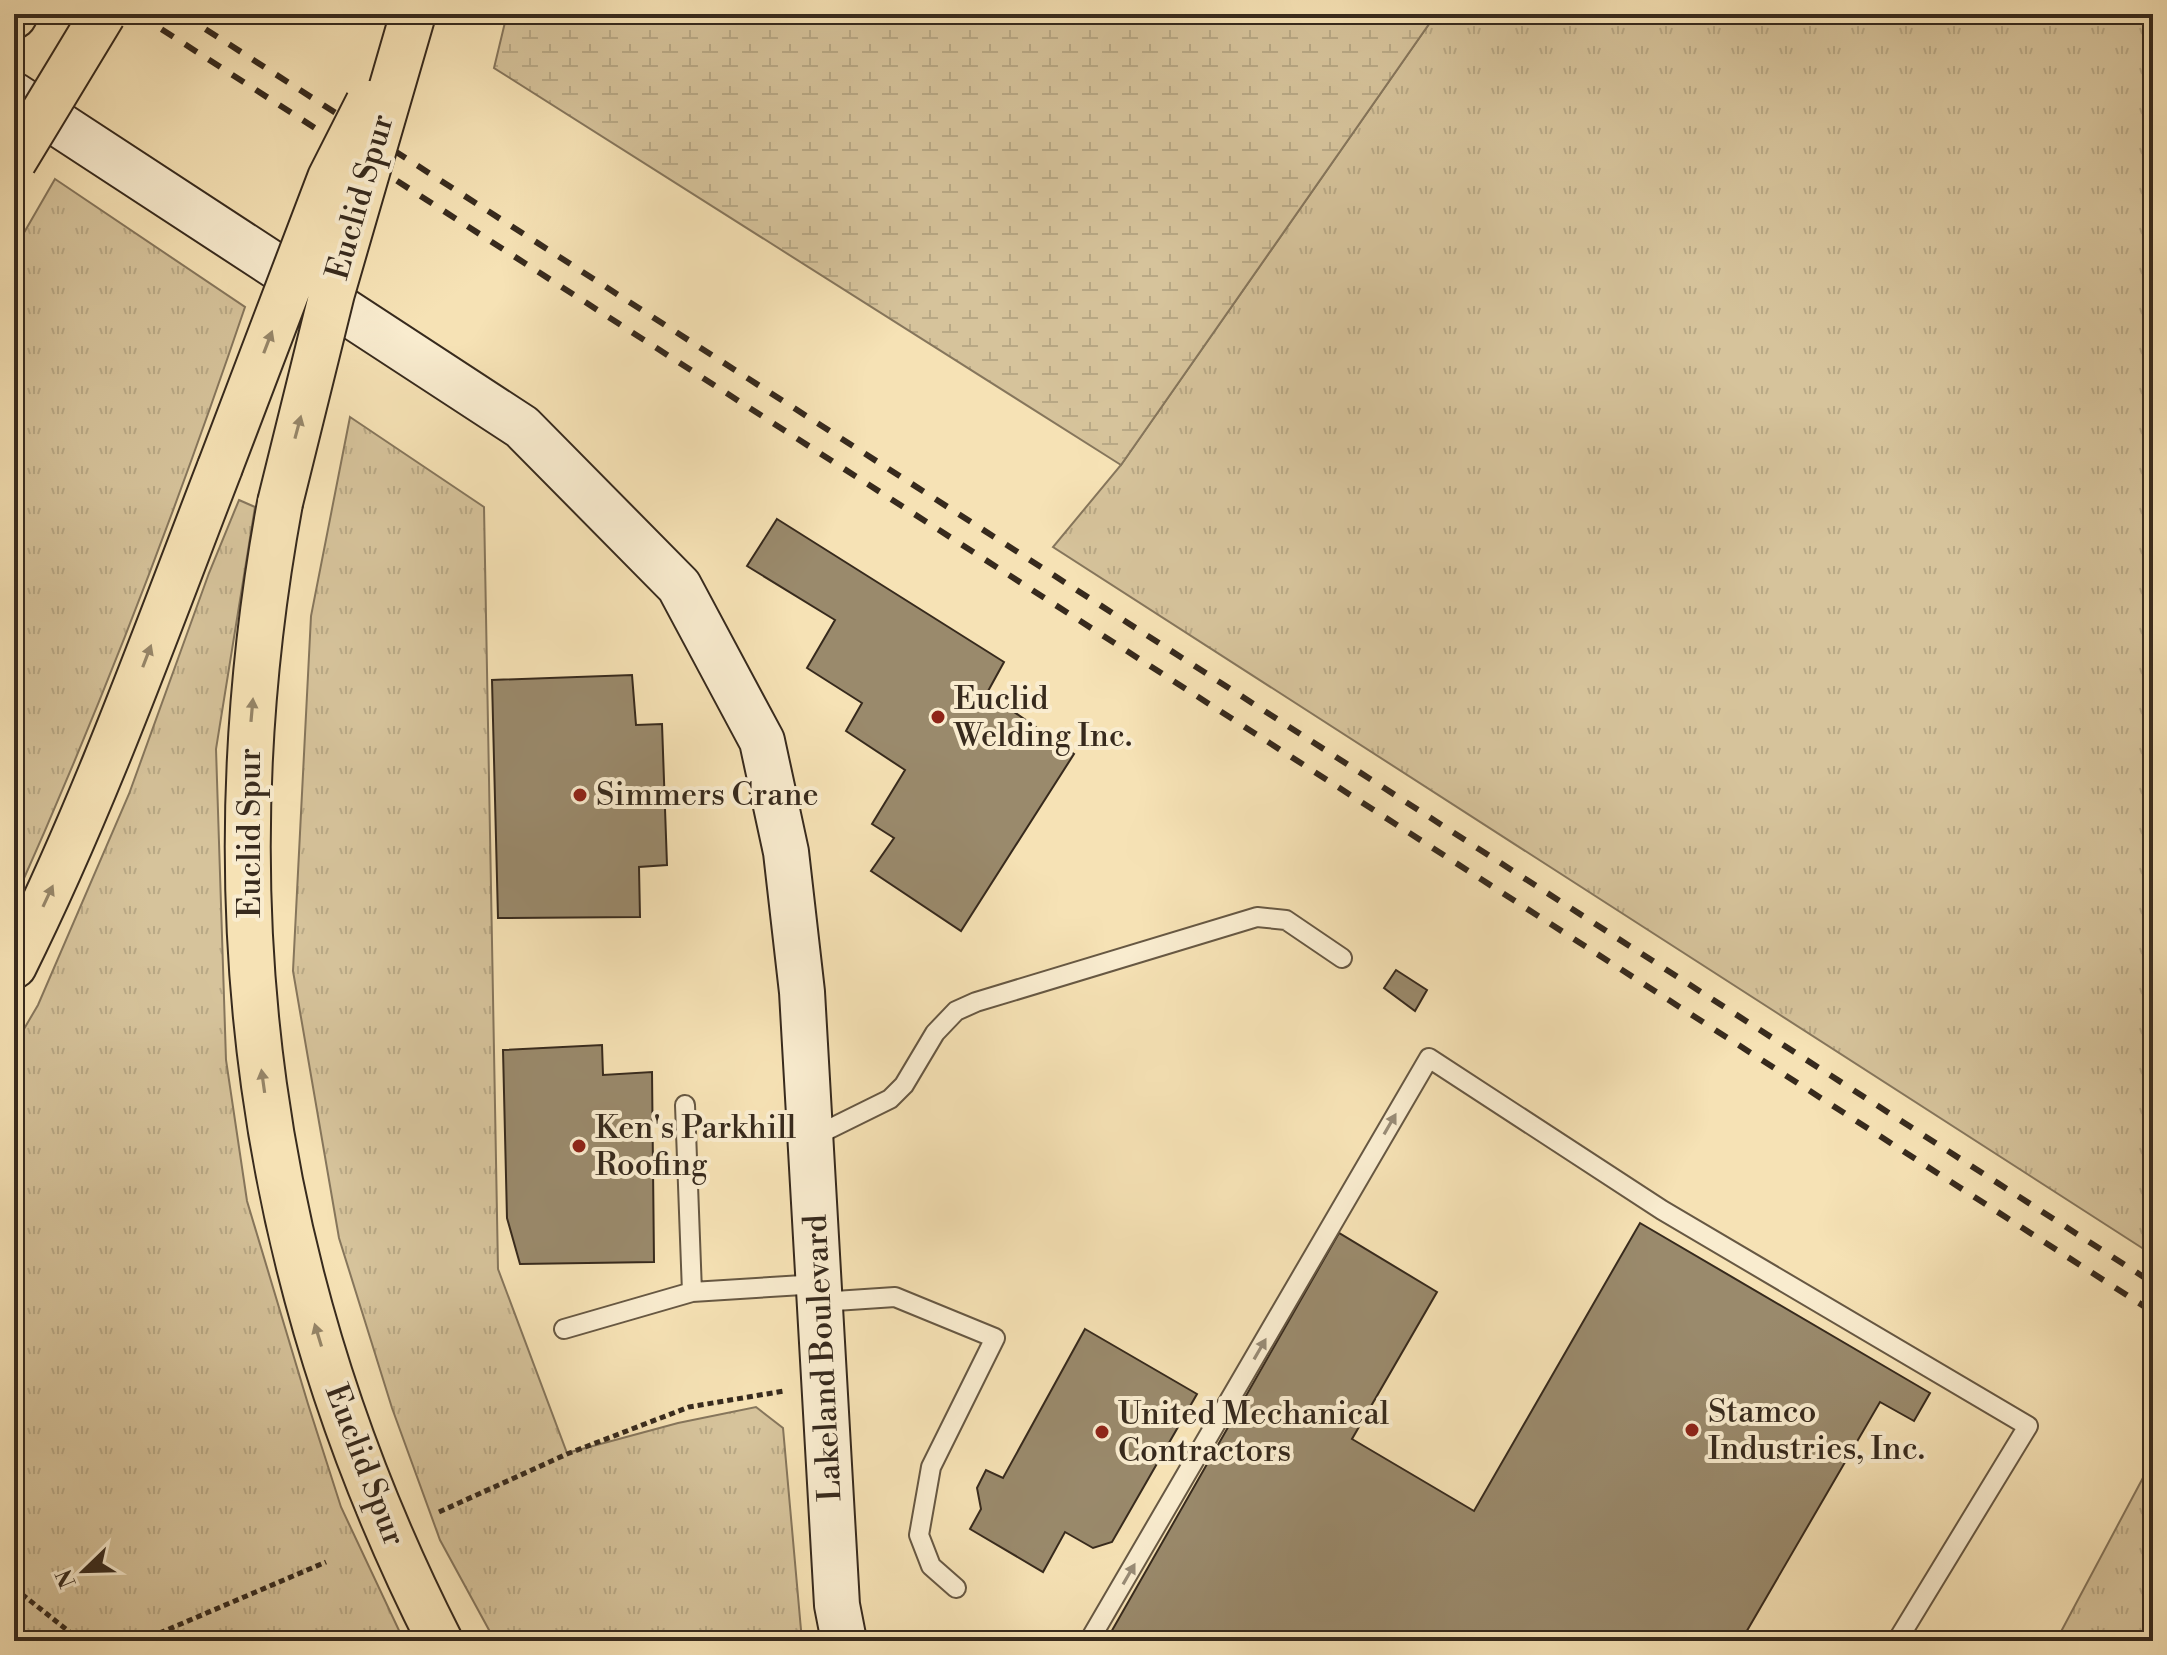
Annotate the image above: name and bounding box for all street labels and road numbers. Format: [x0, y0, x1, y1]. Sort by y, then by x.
street label: Euclid Spur [317, 110, 403, 284]
street label: Euclid Spur [230, 748, 270, 918]
street label: Lakeland Boulevard [796, 1213, 850, 1503]
street label: Euclid Spur [316, 1378, 414, 1552]

